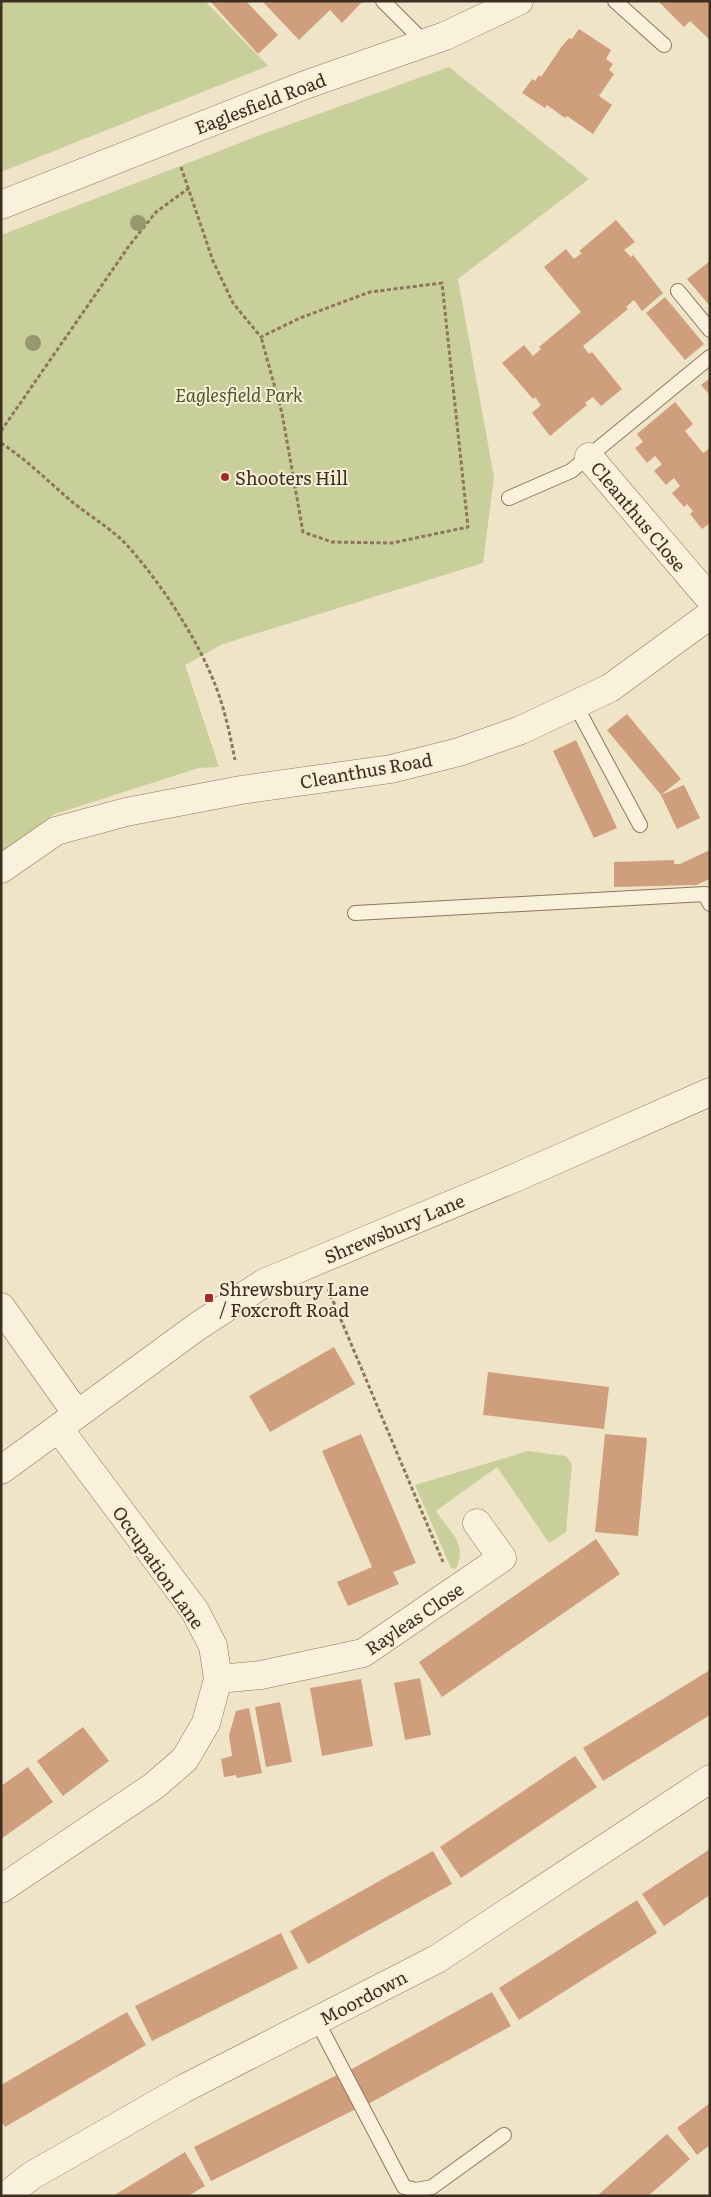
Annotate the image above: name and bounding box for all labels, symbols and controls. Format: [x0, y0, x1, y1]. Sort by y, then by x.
street label: Eaglesfield Road [190, 66, 330, 140]
park label: Eaglesfield Park [175, 381, 303, 408]
street label: Cleanthus Close [585, 455, 693, 577]
place label: Shooters Hill [235, 464, 348, 491]
marker: Shooters Hill [219, 471, 231, 483]
street label: Cleanthus Road [298, 745, 434, 795]
street label: Shrewsbury Lane [320, 1186, 468, 1270]
place label: Shrewsbury Lane / Foxcroft Road [219, 1275, 369, 1323]
marker: Shrewsbury Lane / Foxcroft Road [203, 1292, 215, 1304]
street label: Occupation Lane [106, 1500, 212, 1634]
street label: Rayleas Close [359, 1575, 469, 1661]
street label: Moordown [314, 1963, 412, 2031]

